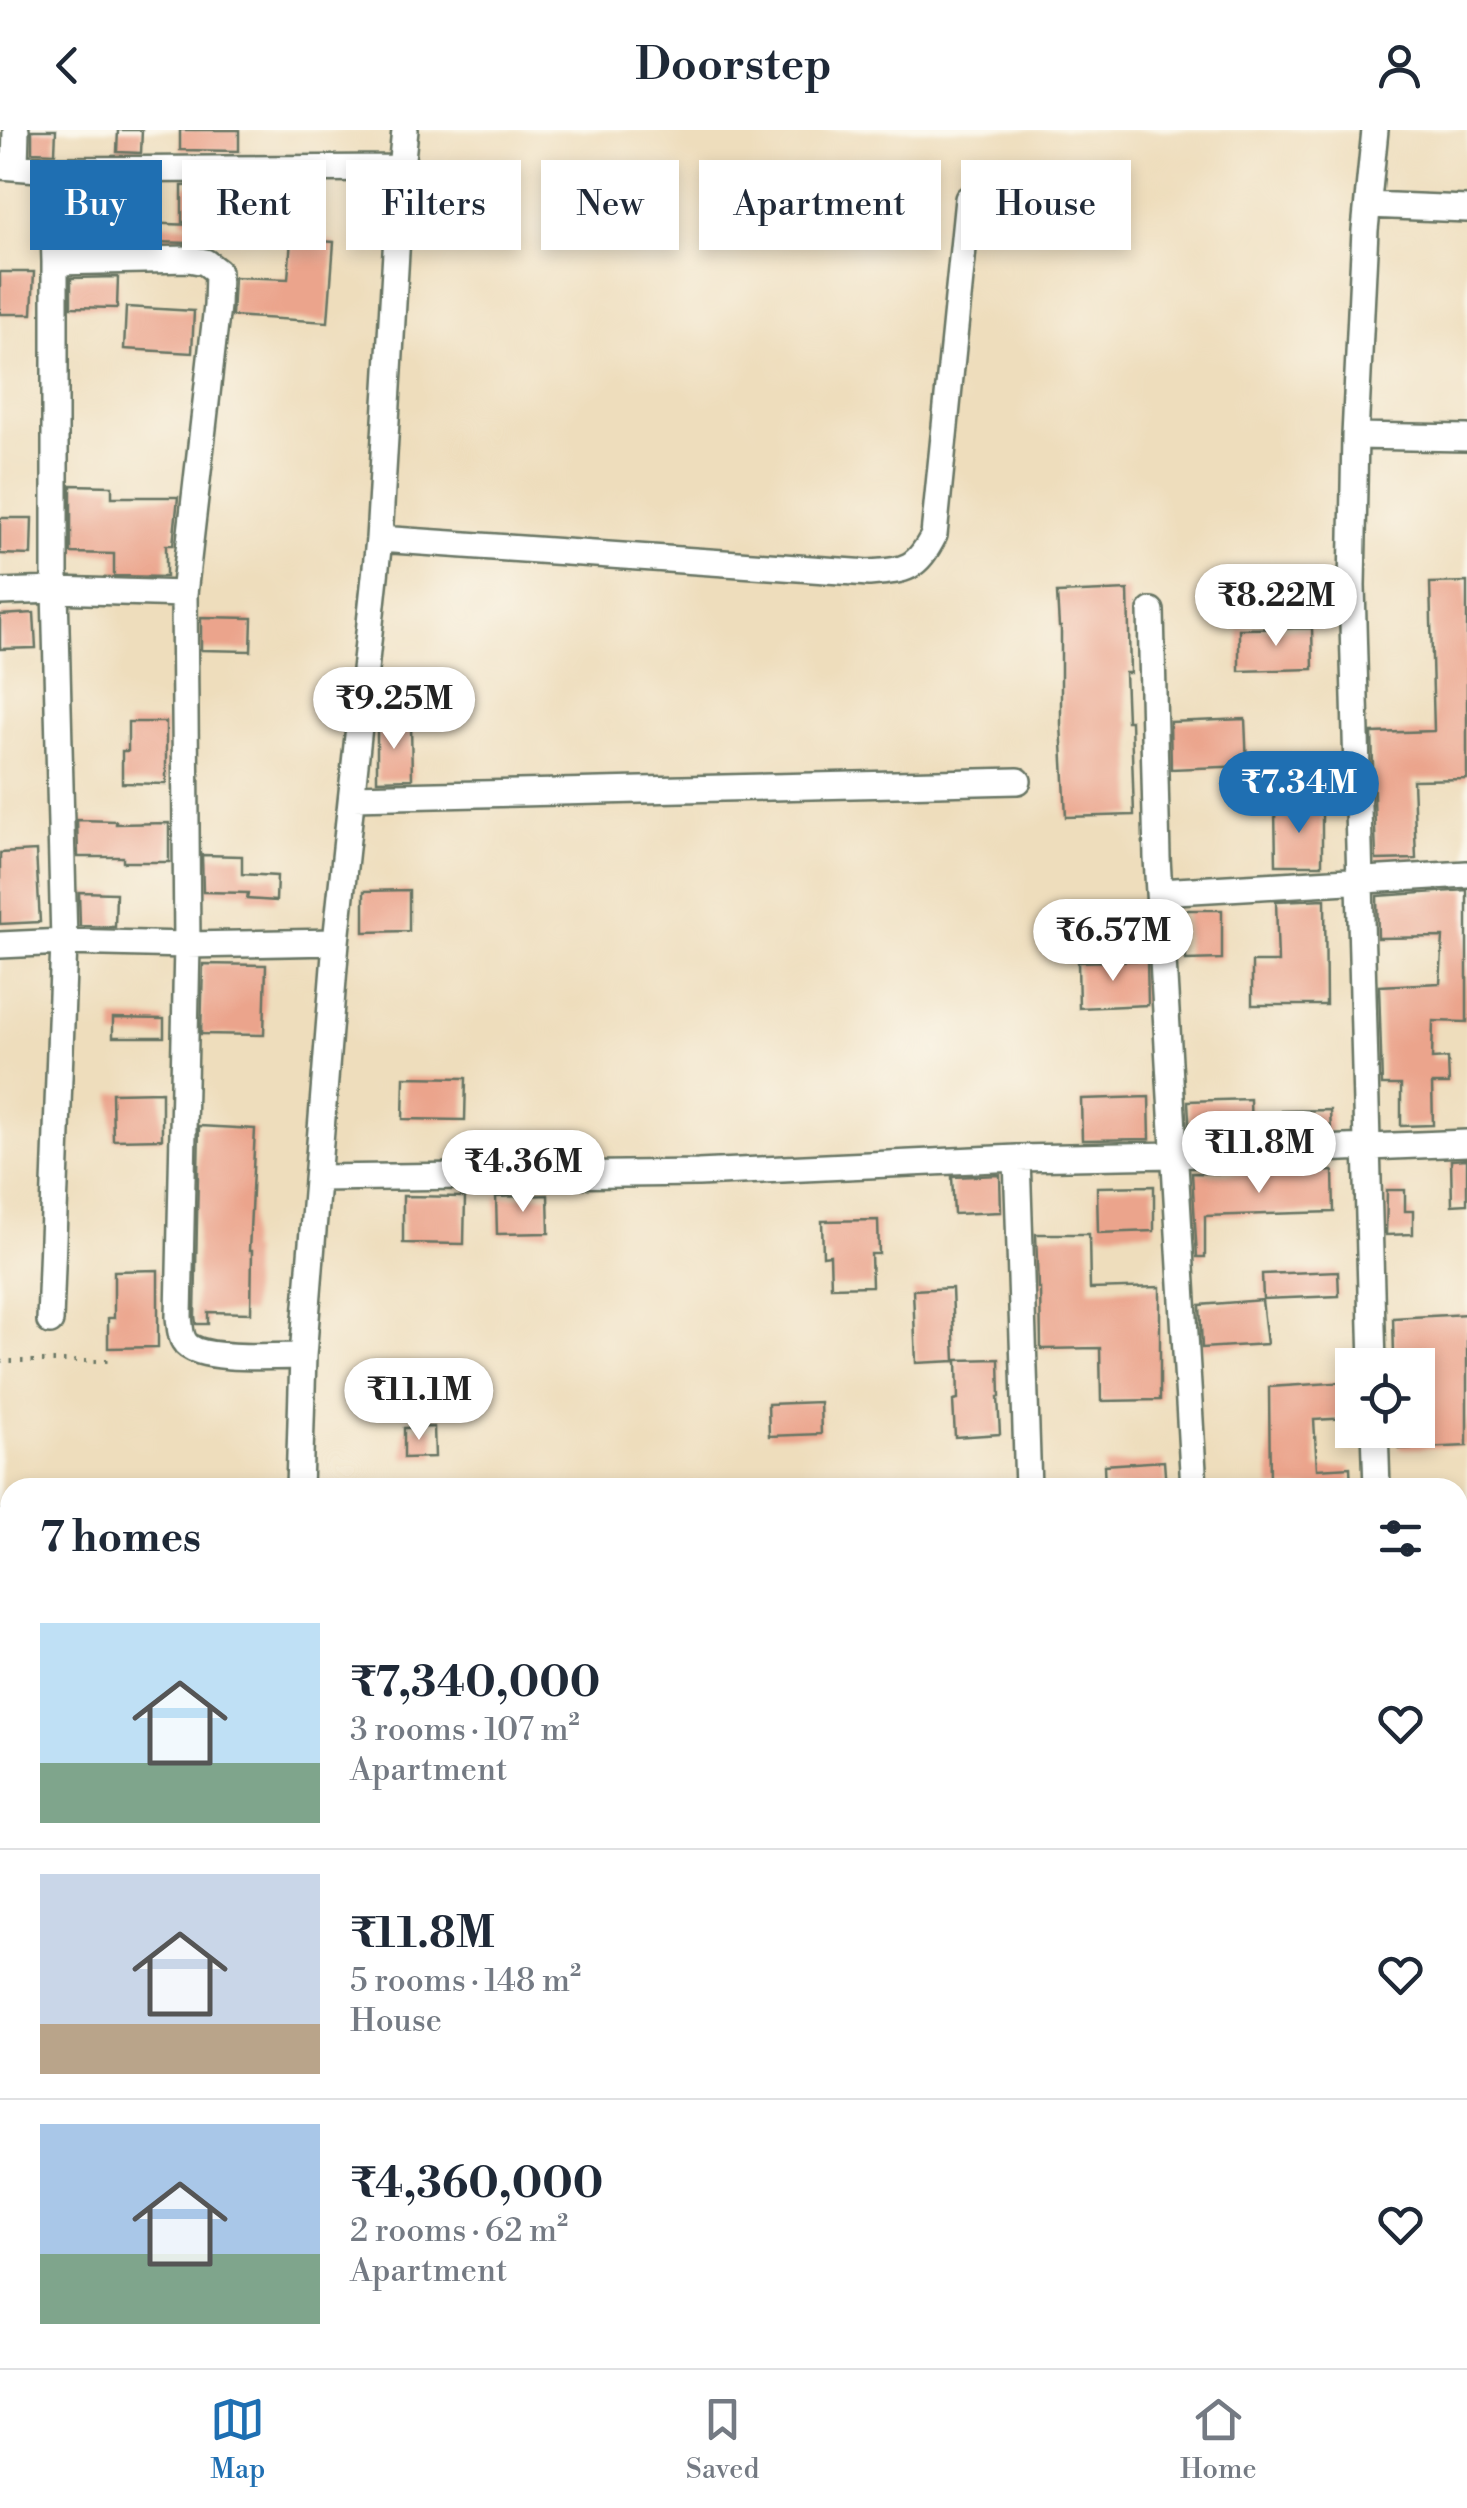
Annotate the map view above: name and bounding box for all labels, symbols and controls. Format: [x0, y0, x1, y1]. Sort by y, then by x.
text: Doorstep [635, 37, 832, 94]
icon: back [40, 38, 95, 93]
icon: person [1372, 38, 1427, 93]
chip: Buy [30, 160, 162, 250]
chip: Rent [182, 160, 326, 250]
chip: Filters [346, 160, 521, 250]
chip: New [541, 160, 679, 250]
chip: Apartment [699, 160, 941, 250]
chip: House [961, 160, 1131, 250]
pin: ₹8.22M [1195, 564, 1357, 649]
text: ₹8.22M [1217, 576, 1335, 616]
pin: ₹9.25M [313, 667, 475, 752]
text: ₹9.25M [335, 679, 453, 719]
pin: ₹7.34M [1218, 751, 1380, 836]
text: ₹7.34M [1241, 763, 1357, 803]
pin: ₹6.57M [1032, 899, 1194, 984]
text: ₹6.57M [1055, 911, 1171, 951]
pin: ₹11.8M [1178, 1111, 1340, 1196]
text: ₹11.8M [1204, 1123, 1314, 1163]
pin: ₹4.36M [442, 1130, 604, 1215]
text: ₹4.36M [464, 1142, 582, 1182]
map controls [1335, 1348, 1435, 1448]
button: locate [1335, 1348, 1435, 1448]
pin: ₹11.1M [338, 1358, 500, 1443]
text: ₹11.1M [366, 1370, 472, 1410]
icon: filters [1373, 1511, 1428, 1566]
text: 7 homes [40, 1512, 201, 1565]
text: ₹7,340,000 [350, 1657, 600, 1710]
icon: home [120, 1663, 240, 1783]
icon: heart [1373, 1696, 1428, 1751]
text: 3 rooms · 107 m² [350, 1710, 580, 1750]
text: Apartment [350, 1750, 507, 1790]
text: ₹11.8M [350, 1908, 495, 1961]
icon: home [120, 1914, 240, 2034]
icon: heart [1373, 1947, 1428, 2002]
text: 5 rooms · 148 m² [350, 1961, 581, 2001]
text: House [350, 2001, 442, 2041]
text: ₹4,360,000 [350, 2158, 603, 2211]
icon: home [120, 2164, 240, 2284]
icon: heart [1373, 2197, 1428, 2252]
text: 2 rooms · 62 m² [350, 2211, 568, 2251]
text: Apartment [350, 2251, 507, 2291]
tab: Map [210, 2392, 265, 2487]
tab: Saved [686, 2392, 759, 2487]
tab: Home [1180, 2392, 1257, 2487]

